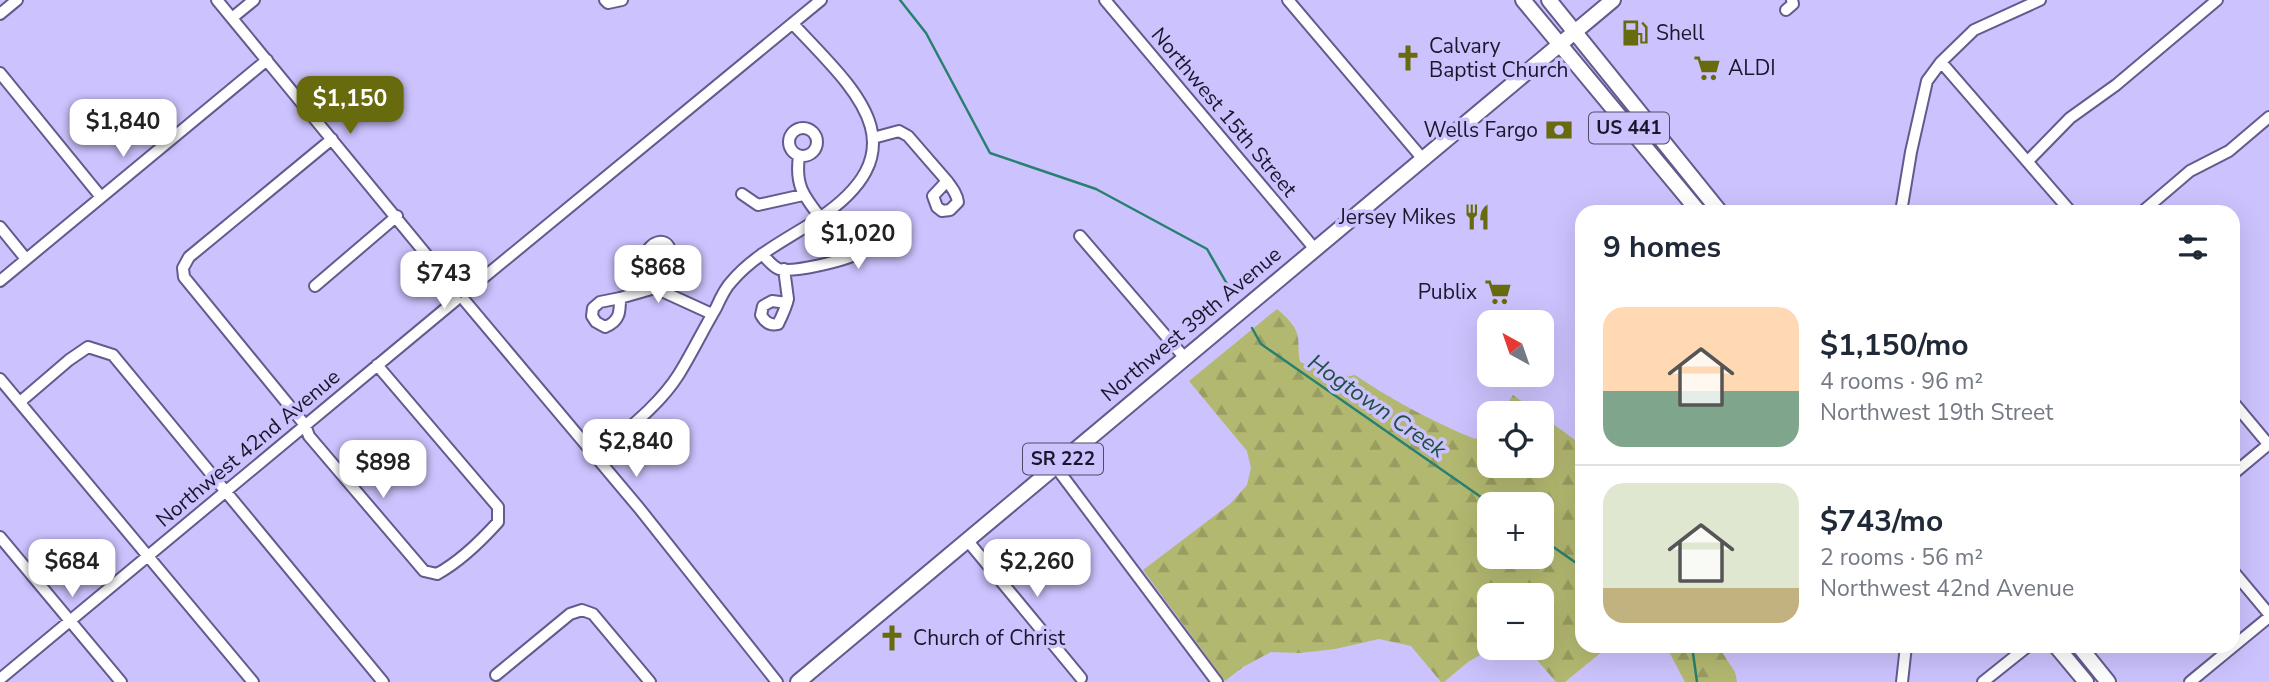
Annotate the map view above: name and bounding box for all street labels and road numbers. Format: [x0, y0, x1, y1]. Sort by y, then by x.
street label: Northwest 15th Street [1145, 21, 1304, 203]
road number: US 441 [1589, 112, 1669, 144]
street label: Northwest 39th Avenue [1095, 240, 1287, 408]
street label: Northwest 42nd Avenue [150, 363, 346, 533]
road number: SR 222 [1023, 444, 1103, 474]

